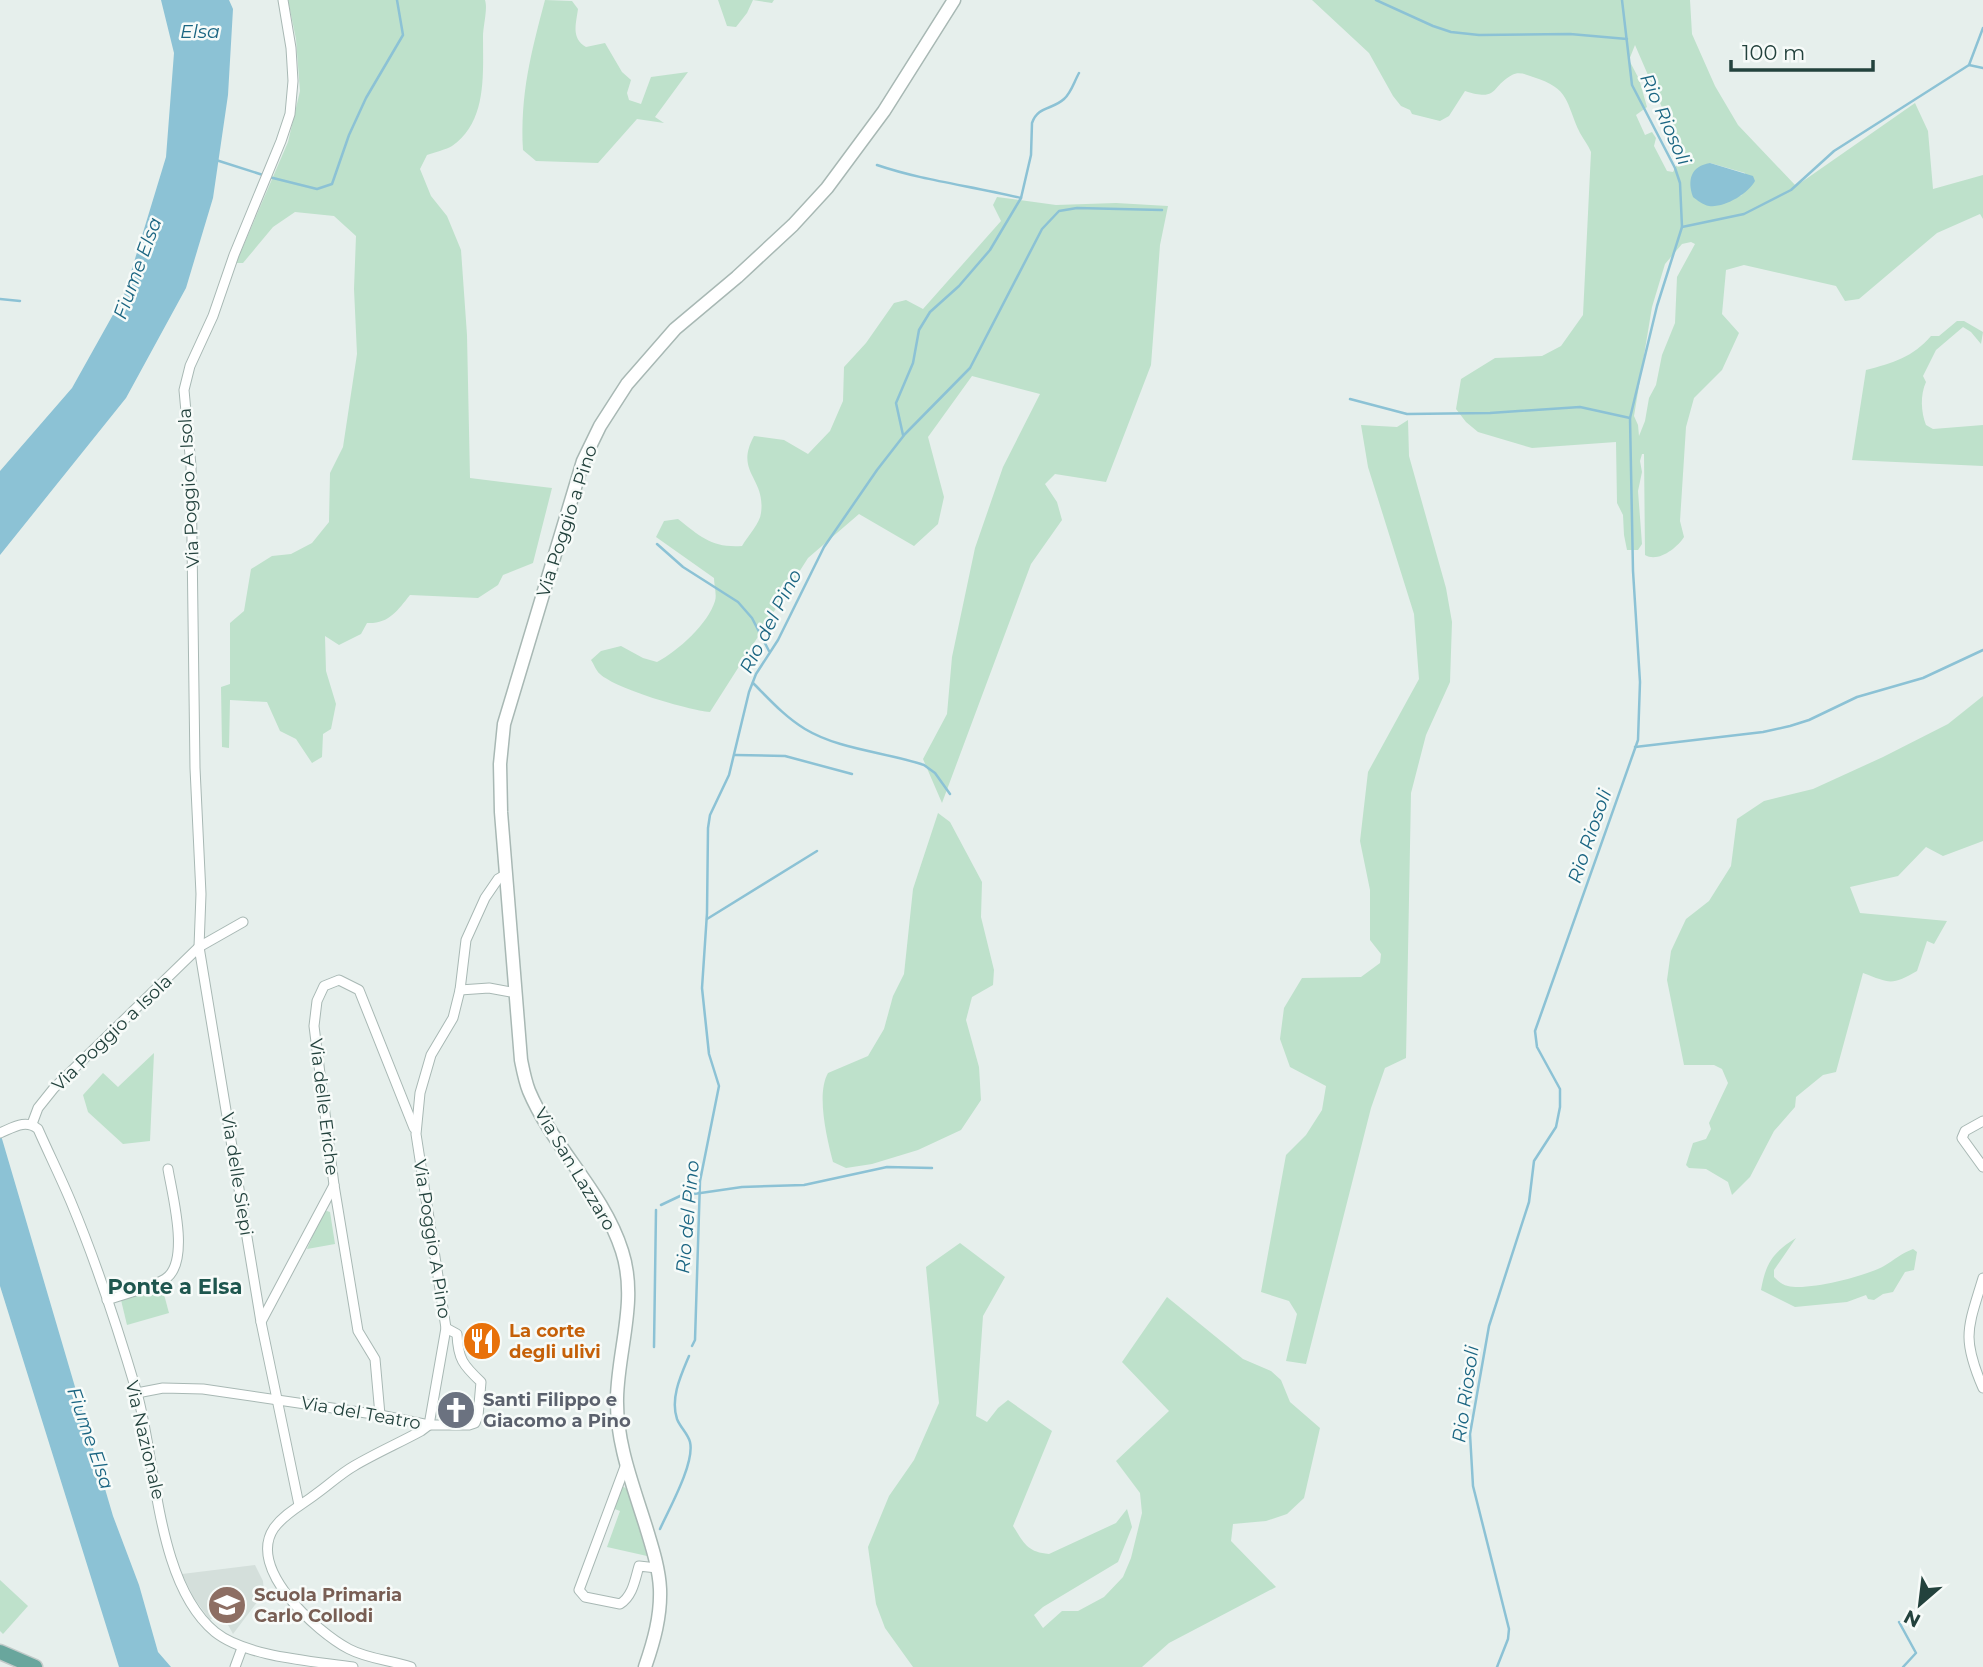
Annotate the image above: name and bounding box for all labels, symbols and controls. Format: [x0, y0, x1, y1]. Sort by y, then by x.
water label: Elsa [180, 20, 220, 43]
scale bar [1731, 28, 1873, 72]
text: 100 m [1742, 40, 1805, 65]
water label: Rio Riosoli [1635, 70, 1696, 169]
water label: Fiume Elsa [108, 214, 167, 322]
street label: Via Poggio A Isola [174, 407, 204, 569]
street label: Via Poggio a Pino [532, 442, 602, 600]
water label: Rio del Pino [734, 565, 807, 677]
water label: Rio Riosoli [1563, 785, 1617, 886]
street label: Via Poggio a Isola [47, 970, 177, 1096]
street label: Via delle Eriche [305, 1037, 343, 1177]
street label: Via San Lazzaro [530, 1104, 620, 1234]
street label: Via delle Siepi [216, 1111, 258, 1237]
street label: Via Poggio A Pino [409, 1158, 455, 1320]
water label: Rio del Pino [671, 1159, 704, 1275]
district label: Ponte a Elsa [108, 1274, 242, 1299]
restaurant icon: La corte degli ulivi [461, 1320, 503, 1362]
place label: La corte degli ulivi [509, 1320, 601, 1363]
water label: Rio Riosoli [1447, 1343, 1484, 1444]
street label: Via Nazionale [121, 1378, 169, 1502]
water label: Fiume Elsa [62, 1384, 119, 1492]
church icon: Santi Filippo e Giacomo a Pino [435, 1389, 477, 1431]
place label: Santi Filippo e Giacomo a Pino [483, 1389, 631, 1432]
street label: Via del Teatro [299, 1392, 423, 1434]
north arrow [1885, 1569, 1955, 1639]
school or university icon: Scuola Primaria Carlo Collodi [206, 1584, 248, 1626]
place label: Scuola Primaria Carlo Collodi [254, 1584, 402, 1627]
text: N [1900, 1605, 1924, 1632]

